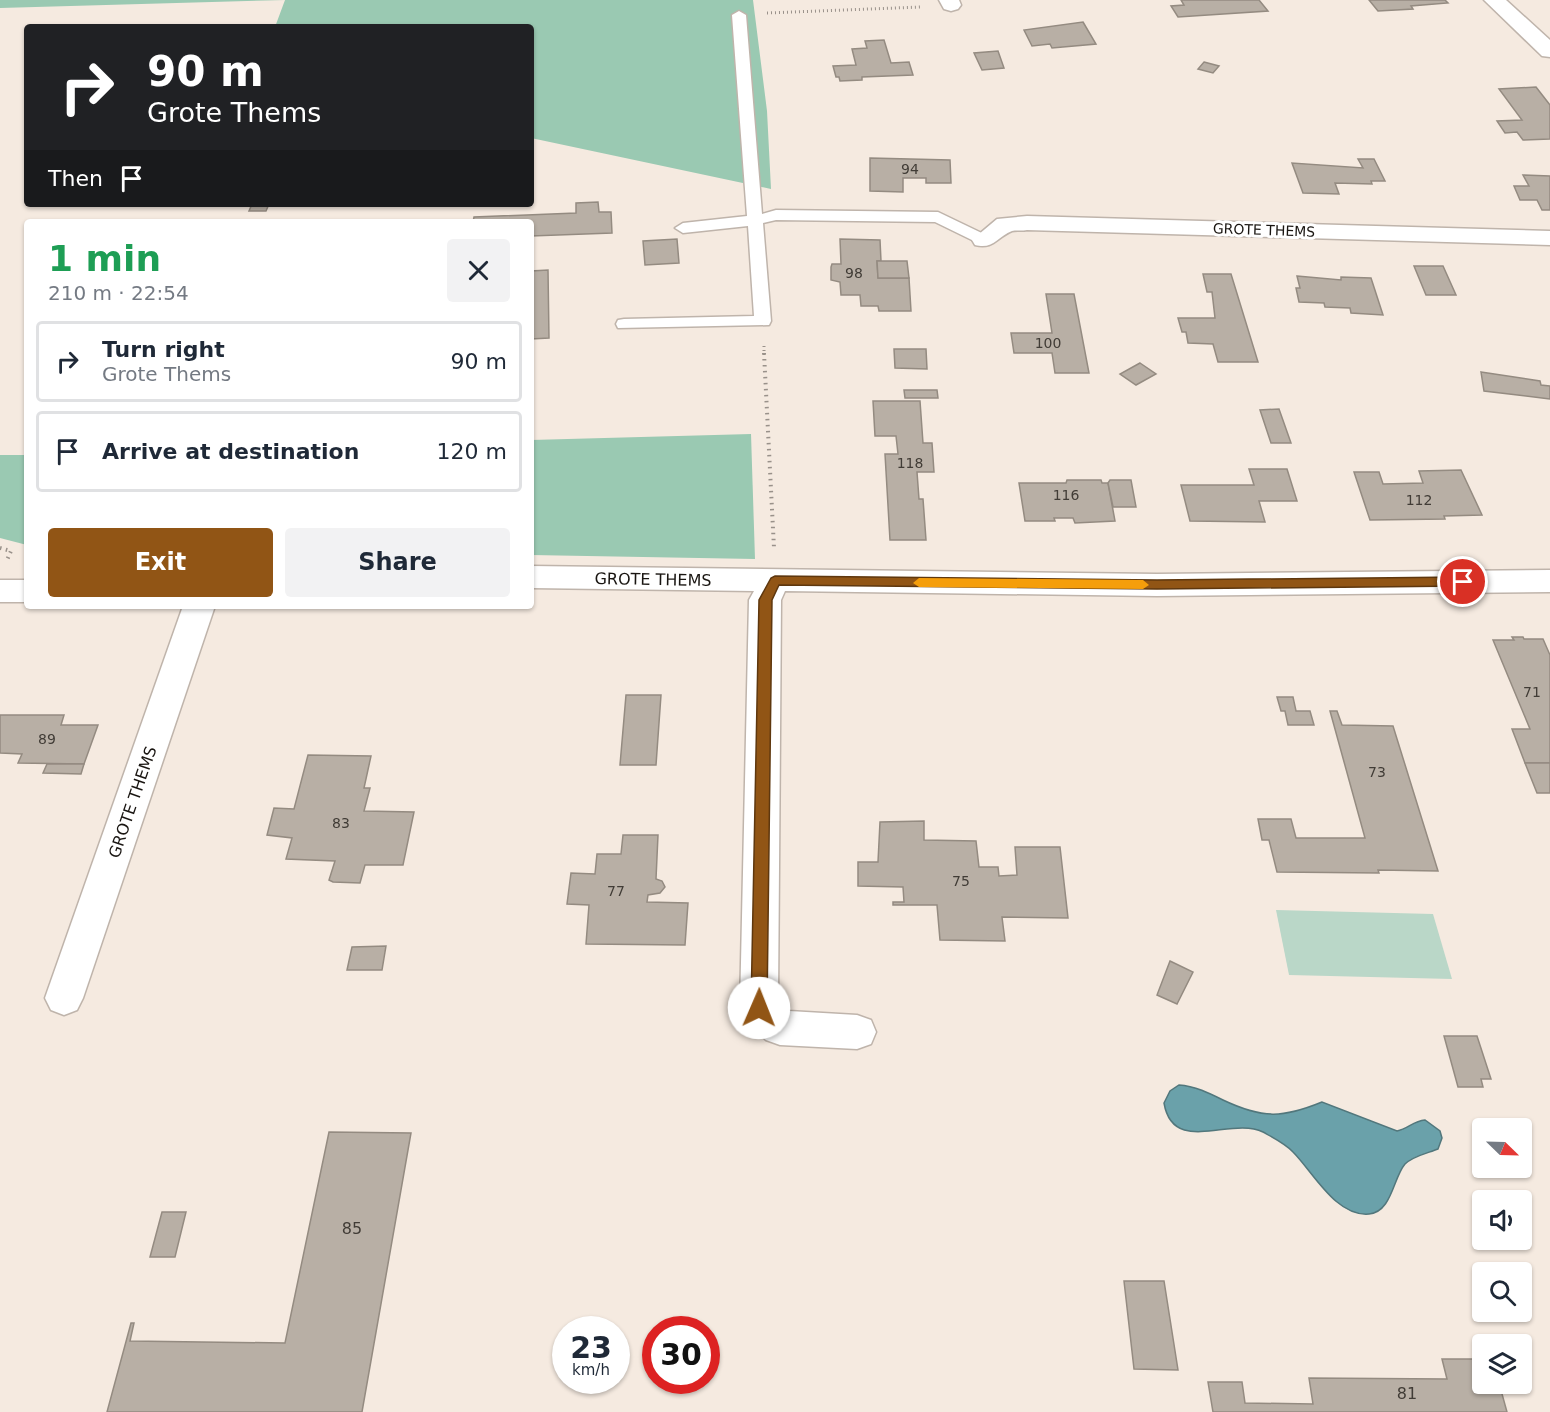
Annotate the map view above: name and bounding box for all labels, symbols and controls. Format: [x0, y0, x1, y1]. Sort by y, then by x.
text: 90 m [147, 47, 264, 96]
icon: right [48, 48, 126, 126]
text: Grote Thems [147, 97, 321, 128]
house number: 94 [901, 161, 919, 177]
icon: arrive [115, 162, 148, 195]
text: Then [48, 166, 103, 191]
street label: GROTE THEMS [1213, 220, 1316, 240]
text: 1 min [48, 238, 161, 279]
button: close [447, 239, 510, 302]
house number: 98 [845, 265, 863, 281]
text: 210 m · 22:54 [48, 281, 189, 305]
house number: 100 [1035, 335, 1061, 351]
text: Turn right [102, 337, 225, 362]
icon: right [51, 345, 84, 378]
text: 90 m [451, 349, 507, 374]
text: Grote Thems [102, 362, 231, 386]
icon: arrive [51, 435, 84, 468]
text: Arrive at destination [102, 439, 359, 464]
text: 120 m [437, 439, 507, 464]
house number: 118 [897, 455, 923, 471]
house number: 116 [1053, 487, 1079, 503]
house number: 112 [1406, 492, 1432, 508]
button: Exit [48, 528, 273, 597]
button: Share [285, 528, 510, 597]
pin [1437, 556, 1488, 607]
icon: arrive [1446, 565, 1479, 598]
street label: GROTE THEMS [594, 569, 712, 590]
house number: 71 [1523, 684, 1541, 700]
house number: 89 [38, 731, 56, 747]
street label: GROTE THEMS [104, 744, 160, 861]
house number: 73 [1368, 764, 1386, 780]
house number: 83 [332, 815, 350, 831]
house number: 75 [952, 873, 970, 889]
house number: 77 [607, 883, 625, 899]
position arrow [727, 976, 791, 1040]
north arrow [1472, 1118, 1532, 1178]
map controls [1472, 1118, 1532, 1394]
button: sound [1472, 1190, 1532, 1250]
house number: 85 [342, 1219, 362, 1238]
button: search [1472, 1262, 1532, 1322]
speed limit sign: 30 [642, 1316, 720, 1394]
text: 23 [570, 1330, 612, 1365]
button: layers [1472, 1334, 1532, 1394]
text: km/h [572, 1361, 610, 1379]
house number: 81 [1397, 1384, 1417, 1403]

